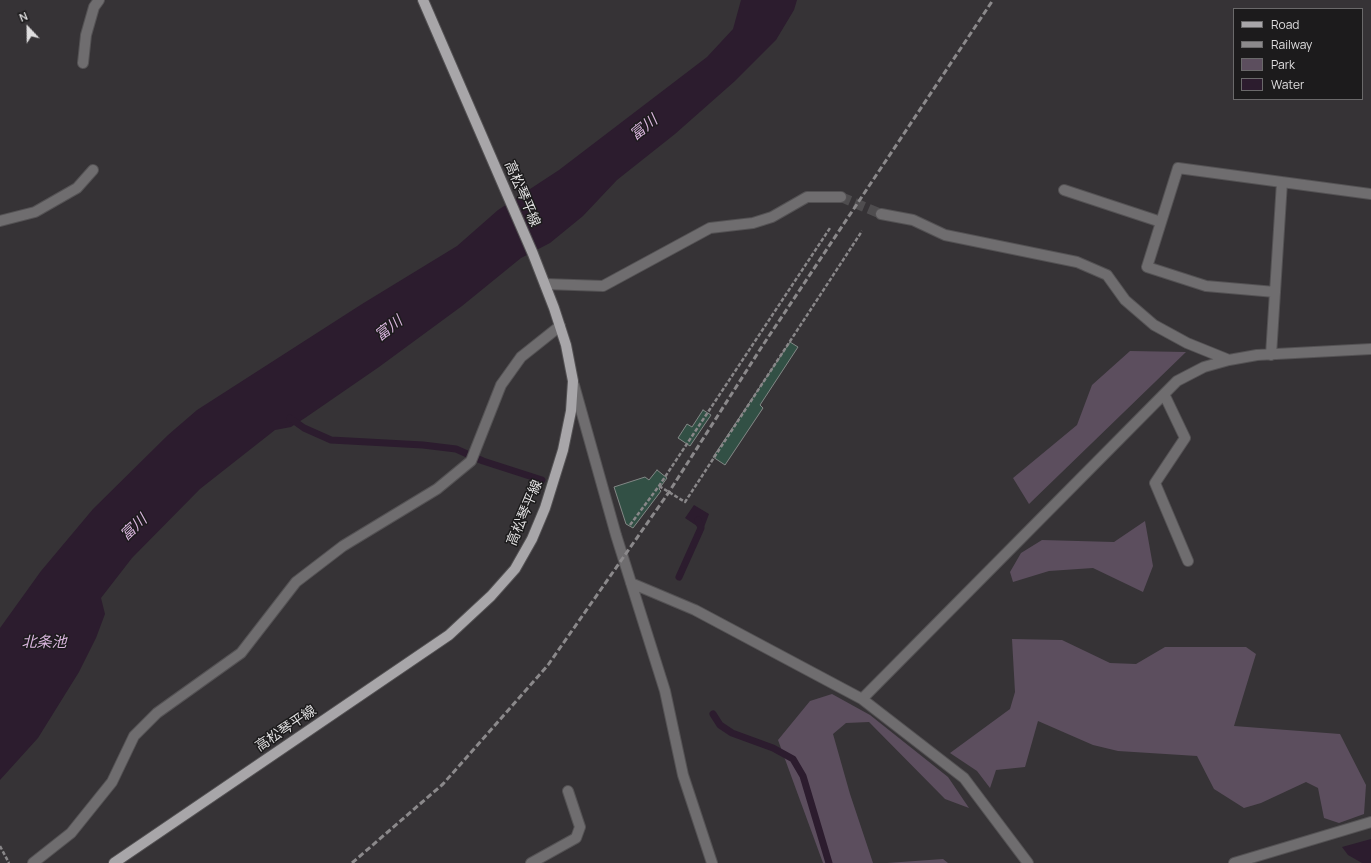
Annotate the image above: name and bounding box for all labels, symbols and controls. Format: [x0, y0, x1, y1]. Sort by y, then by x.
north arrow [8, 8, 48, 48]
text: N [17, 8, 30, 25]
legend [1233, 8, 1363, 100]
text: Road [1271, 16, 1299, 33]
text: Railway [1271, 36, 1312, 53]
text: Park [1271, 56, 1295, 73]
text: Water [1271, 76, 1304, 93]
water label: 富川 [627, 112, 661, 144]
street label: 高松琴平線 [501, 159, 543, 229]
water label: 富川 [372, 313, 406, 345]
street label: 高松琴平線 [504, 478, 546, 548]
water label: 富川 [117, 511, 151, 545]
water label: 北条池 [22, 634, 66, 652]
street label: 高松琴平線 [252, 702, 320, 756]

